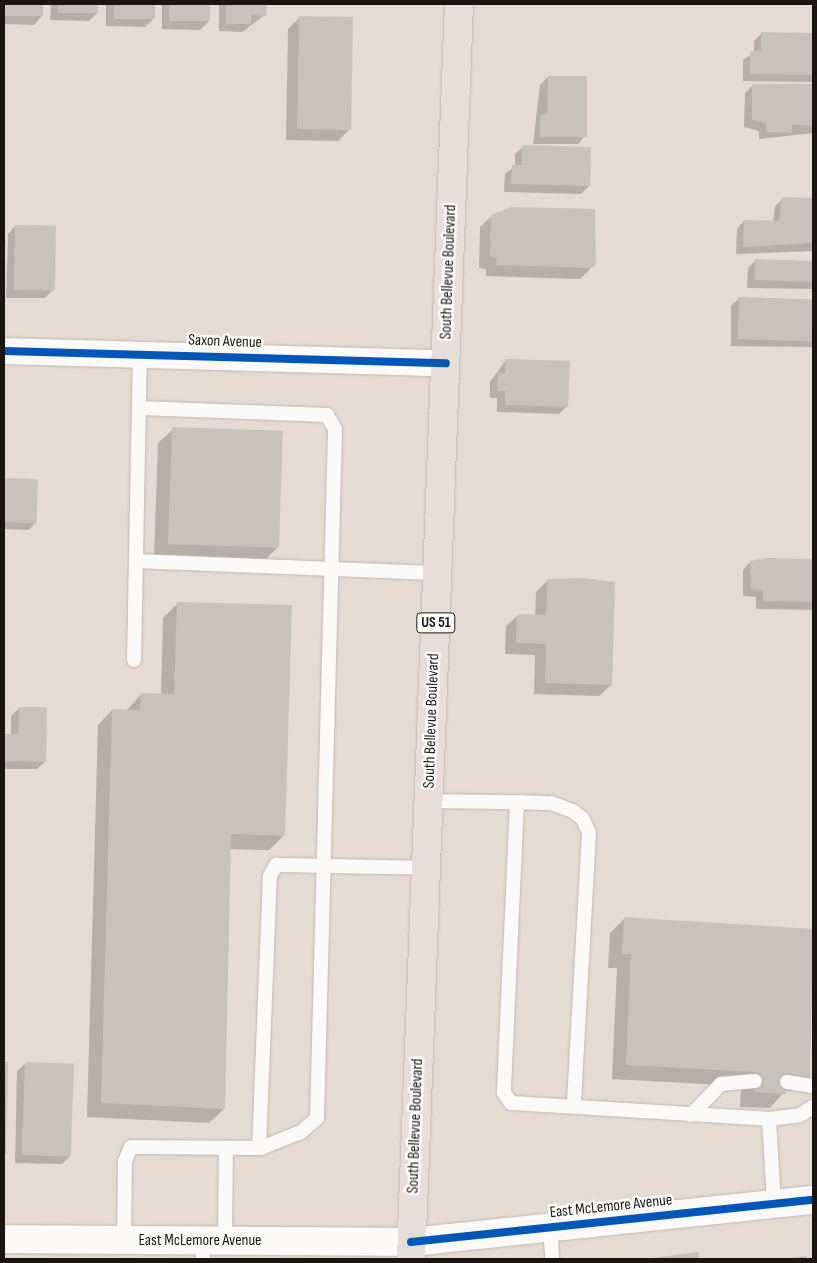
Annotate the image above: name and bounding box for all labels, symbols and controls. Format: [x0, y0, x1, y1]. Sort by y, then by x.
street label: South Bellevue Boulevard [437, 204, 461, 340]
street label: Saxon Avenue [188, 331, 262, 353]
road number: US 51 [416, 610, 456, 636]
street label: South Bellevue Boulevard [420, 653, 444, 789]
street label: South Bellevue Boulevard [404, 1058, 428, 1194]
street label: East McLemore Avenue [549, 1191, 673, 1223]
street label: East McLemore Avenue [138, 1231, 262, 1251]

